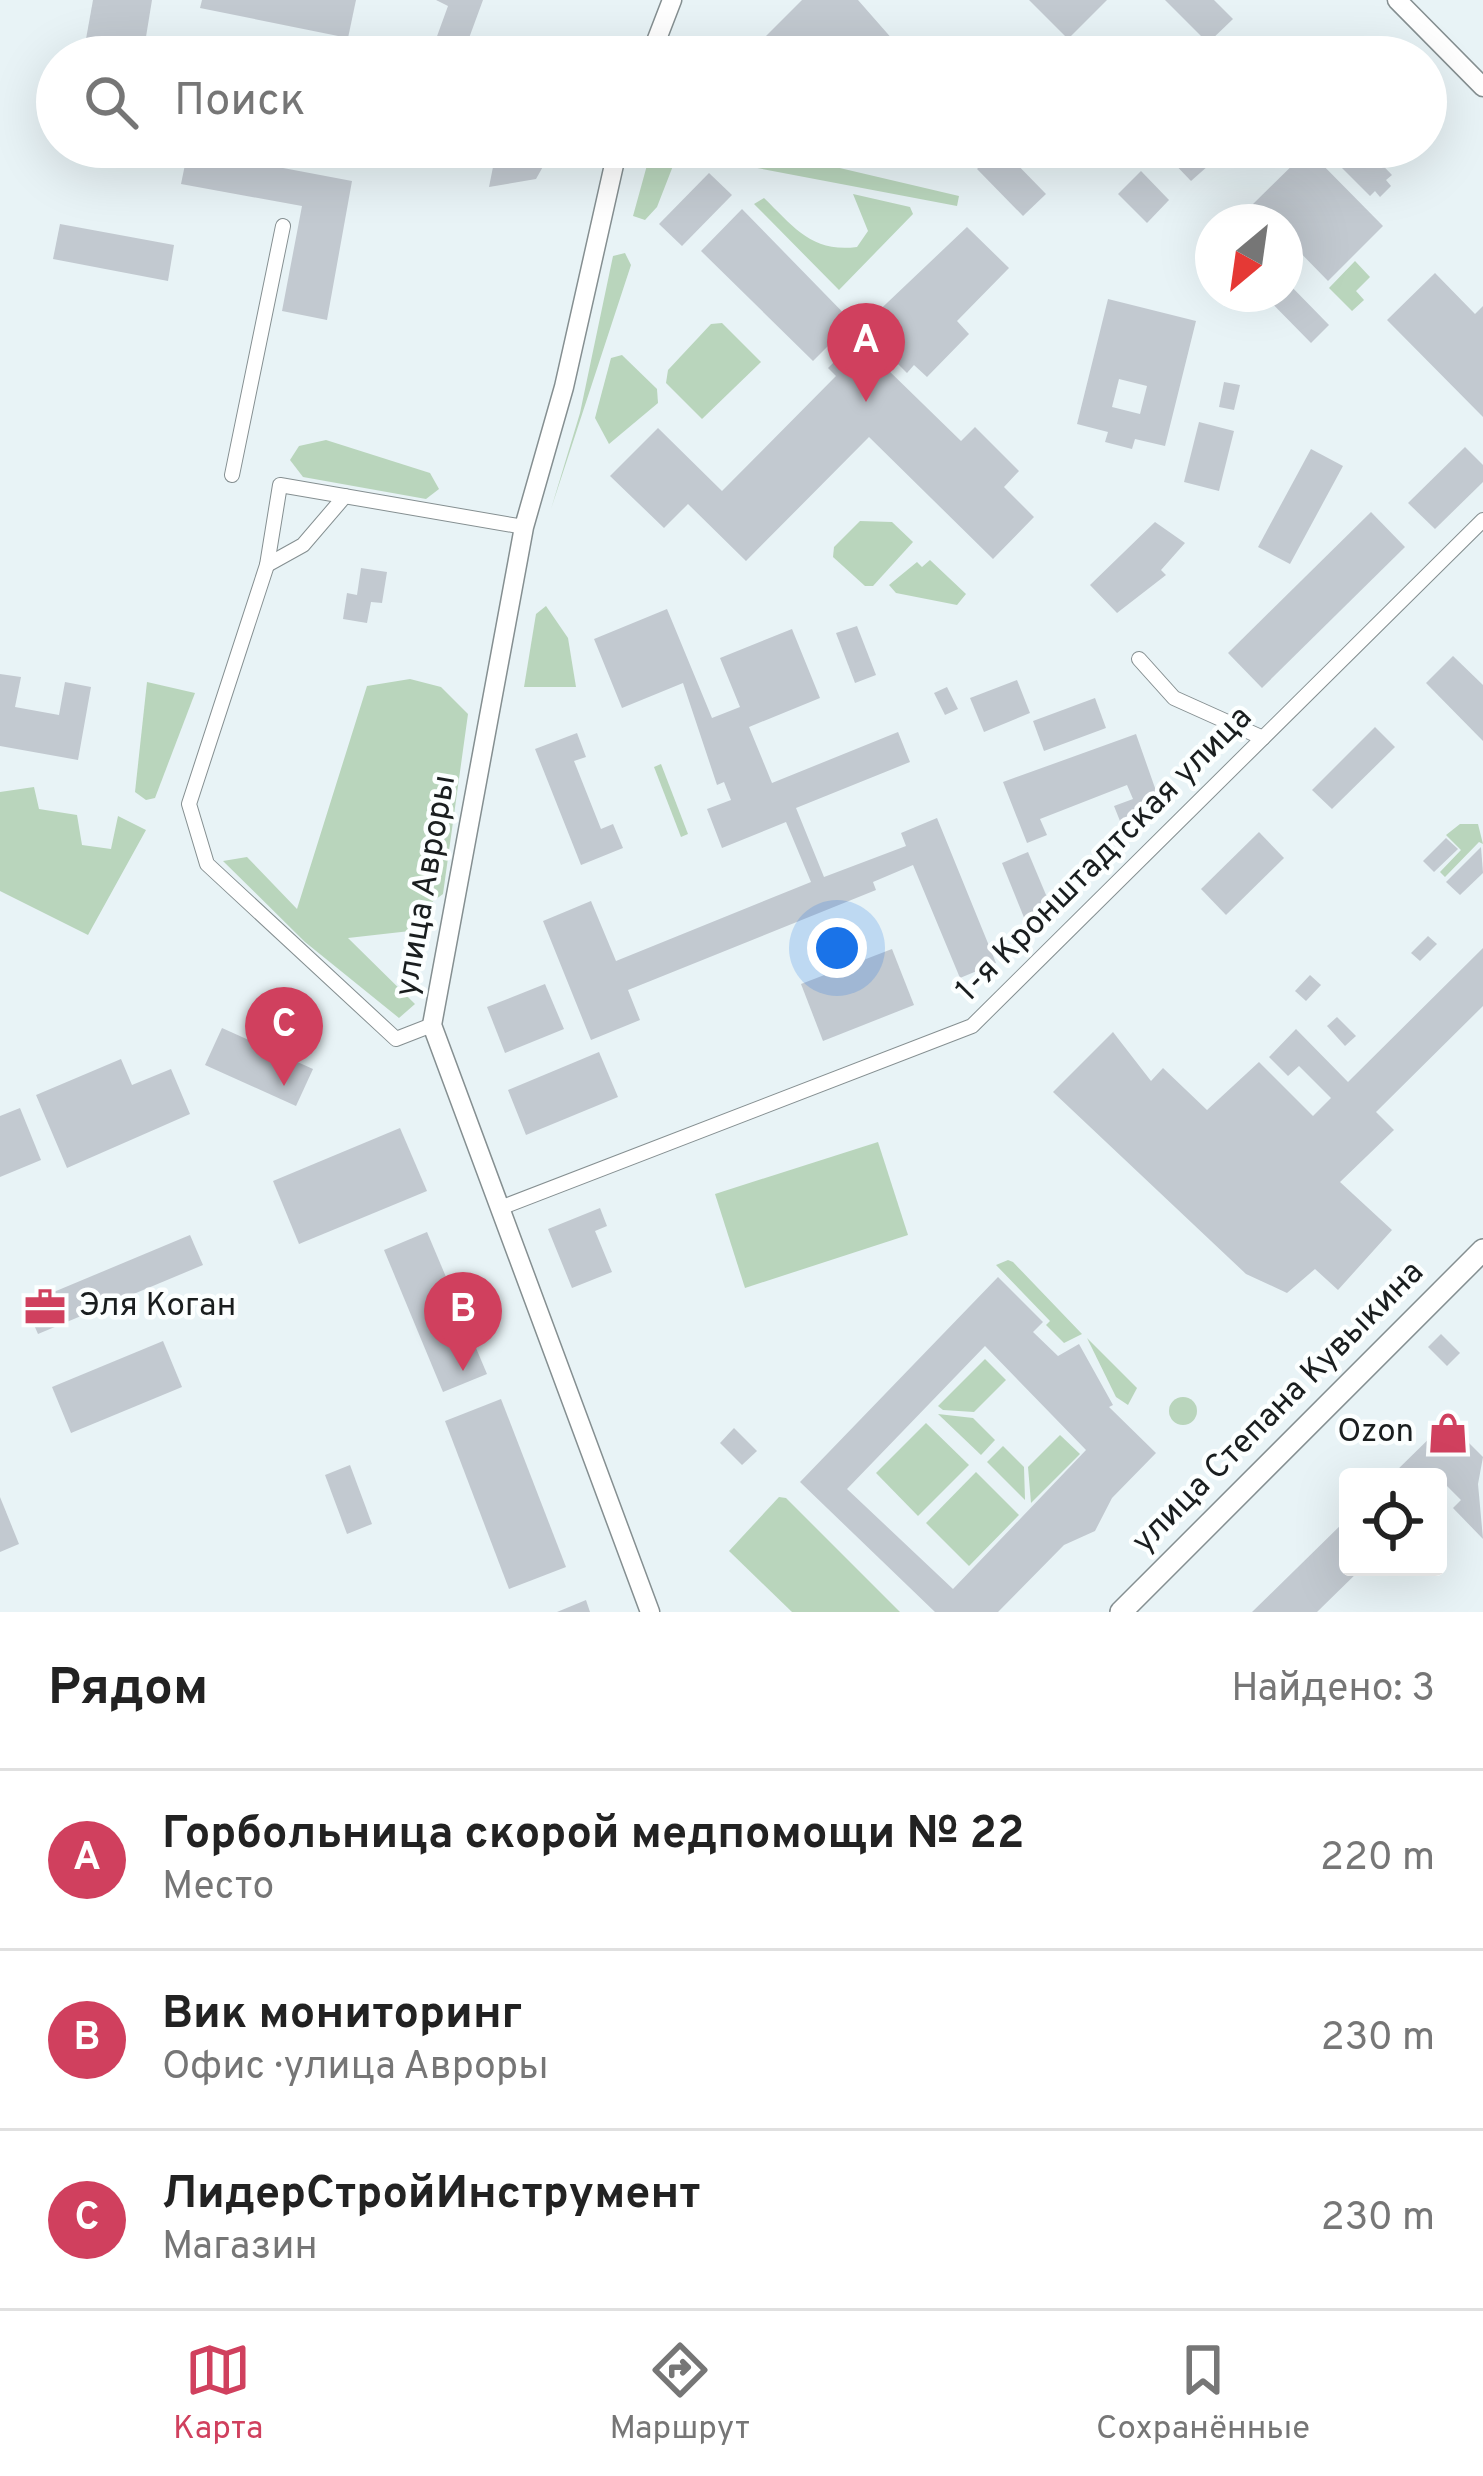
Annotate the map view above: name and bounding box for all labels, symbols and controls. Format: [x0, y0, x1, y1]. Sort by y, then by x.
search box [36, 36, 1447, 168]
icon: search [78, 69, 144, 135]
text: Поиск [174, 74, 305, 131]
north arrow [1195, 204, 1303, 312]
pin: A [827, 303, 905, 402]
street label: 1-я Кронштадтская улица [948, 698, 1262, 1012]
street label: улица Авроры [387, 772, 467, 1000]
your location [807, 918, 867, 978]
pin: C [245, 987, 323, 1086]
street label: улица Степана Кувыкина [1124, 1253, 1434, 1563]
pin: B [424, 1272, 502, 1371]
office icon: Эля Коган [22, 1284, 68, 1330]
place label: Эля Коган [79, 1286, 236, 1328]
shop icon: Ozon [1425, 1410, 1471, 1456]
place label: Ozon [1337, 1412, 1414, 1454]
map controls [1339, 1468, 1447, 1576]
button: locate [1339, 1468, 1447, 1576]
text: Рядом [48, 1658, 208, 1723]
text: Найдено: 3 [1231, 1666, 1435, 1715]
text: Горбольница скорой медпомощи № 22 [162, 1807, 1025, 1864]
text: A [73, 1835, 101, 1884]
text: 220 m [1320, 1835, 1435, 1884]
text: Место [162, 1864, 274, 1913]
text: Вик мониторинг [162, 1987, 522, 2044]
text: B [74, 2015, 100, 2064]
text: 230 m [1321, 2015, 1435, 2064]
text: Офис · улица Авроры [162, 2044, 549, 2093]
text: ЛидерСтройИнструмент [162, 2167, 701, 2224]
text: C [75, 2195, 99, 2244]
text: 230 m [1321, 2195, 1435, 2244]
text: Магазин [162, 2224, 318, 2273]
tab: Карта [173, 2337, 263, 2451]
tab: Маршрут [609, 2337, 750, 2451]
tab: Сохранённые [1096, 2337, 1310, 2451]

